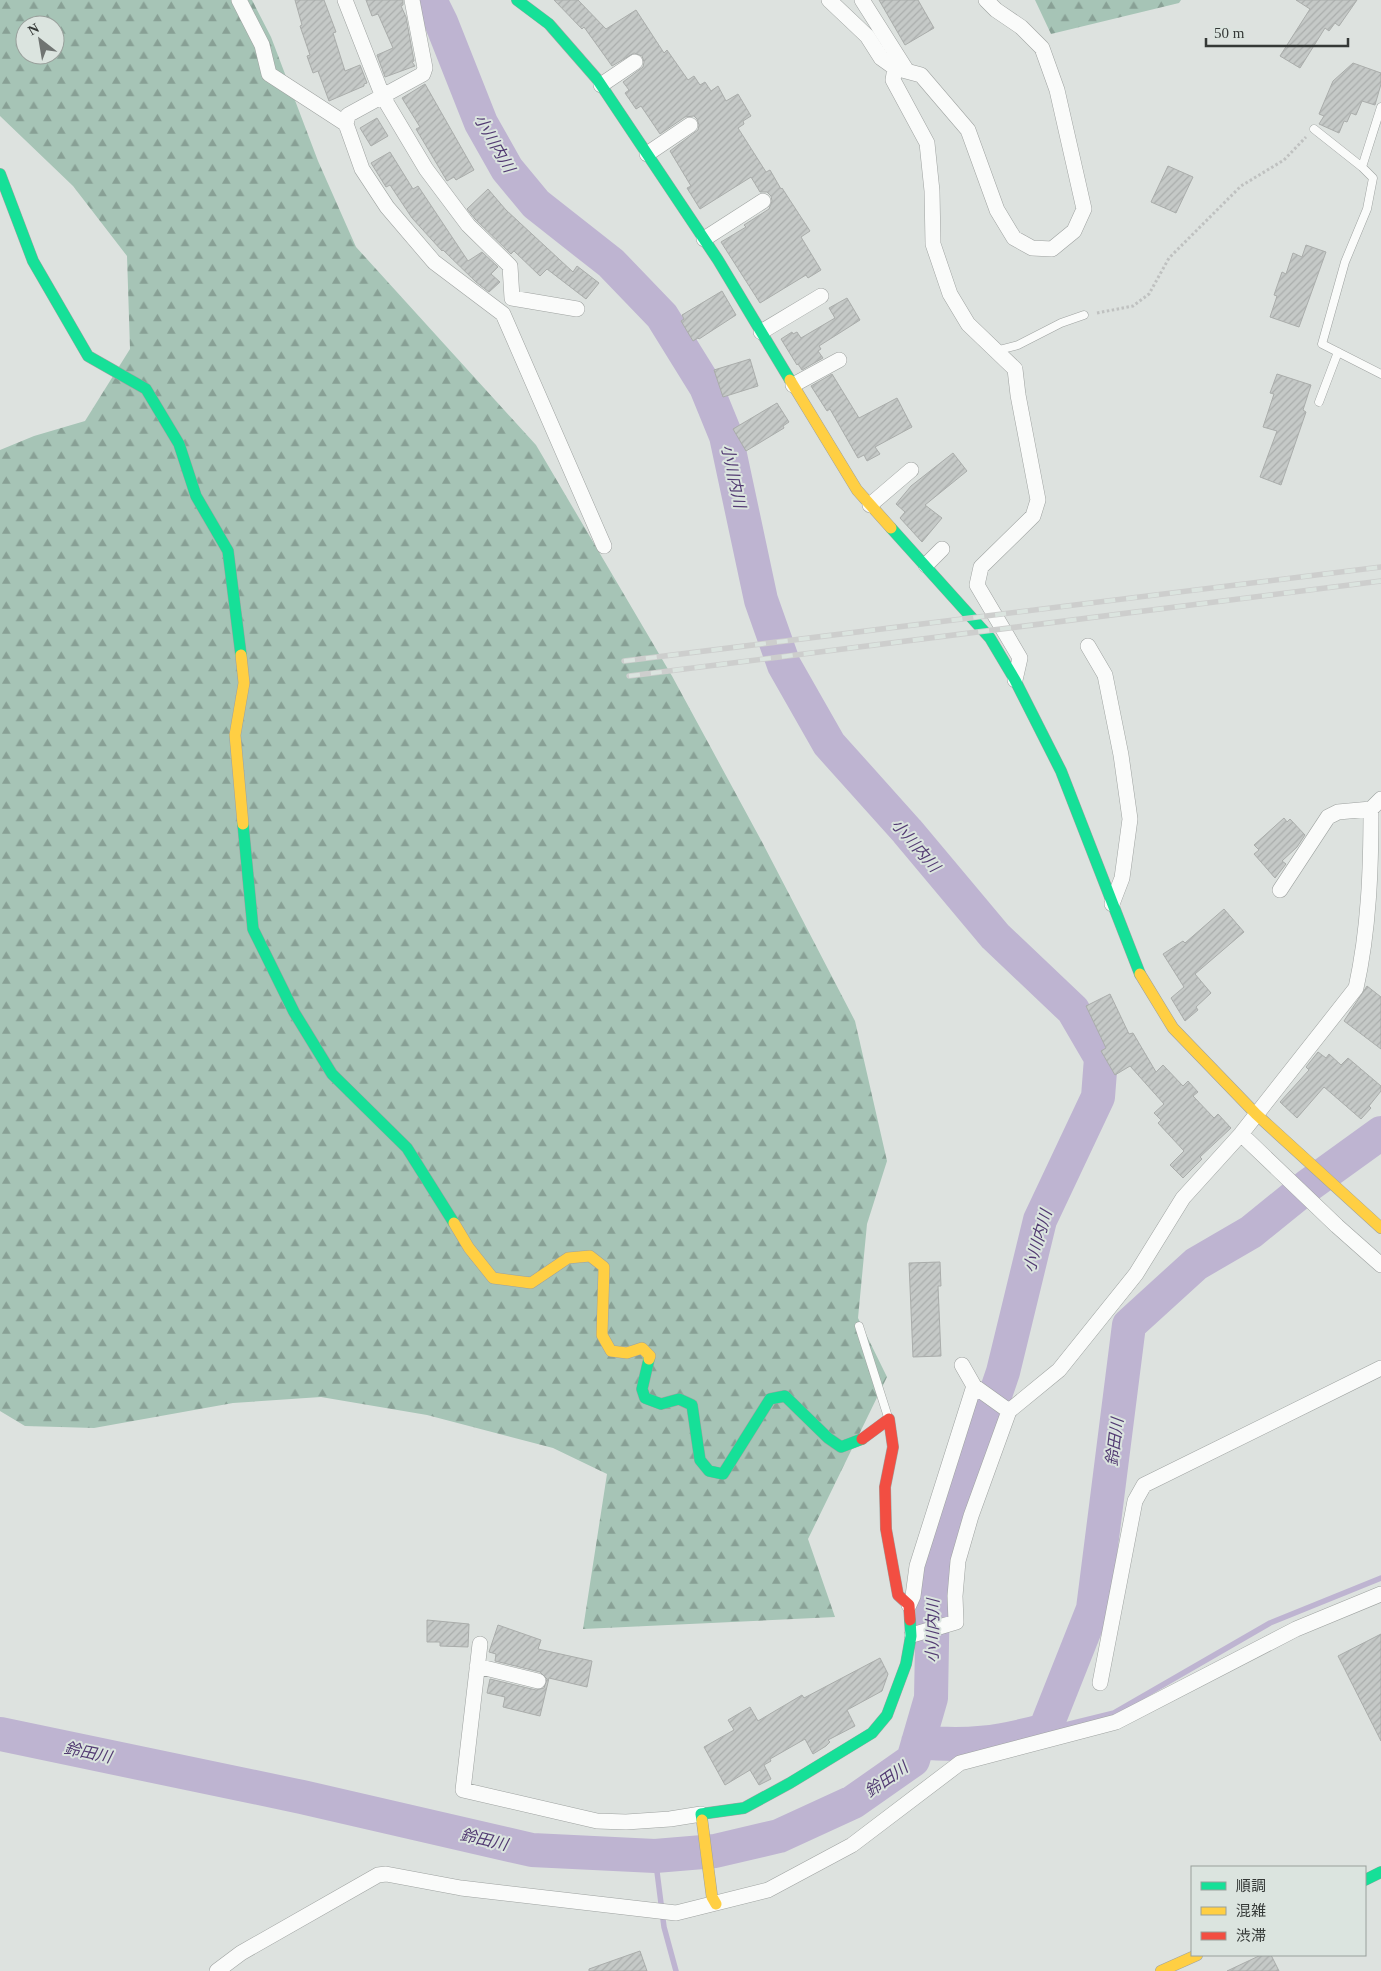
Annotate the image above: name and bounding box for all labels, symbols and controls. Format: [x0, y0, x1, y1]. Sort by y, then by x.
north arrow [15, 15, 65, 65]
scale bar [1206, 15, 1348, 47]
text: N [25, 20, 42, 38]
text: 50 m [1214, 25, 1245, 41]
water label: 小川内川 [471, 111, 519, 177]
water label: 小川内川 [719, 443, 749, 511]
water label: 小川内川 [888, 816, 944, 877]
water label: 小川内川 [1020, 1206, 1055, 1274]
water label: 鈴田川 [1103, 1415, 1126, 1467]
water label: 小川内川 [923, 1597, 942, 1663]
water label: 鈴田川 [63, 1739, 115, 1766]
water label: 鈴田川 [862, 1758, 912, 1800]
water label: 鈴田川 [459, 1826, 511, 1854]
legend [1191, 1866, 1366, 1956]
text: 順調 [1236, 1878, 1266, 1894]
text: 混雑 [1236, 1903, 1266, 1919]
text: 渋滞 [1236, 1928, 1266, 1944]

